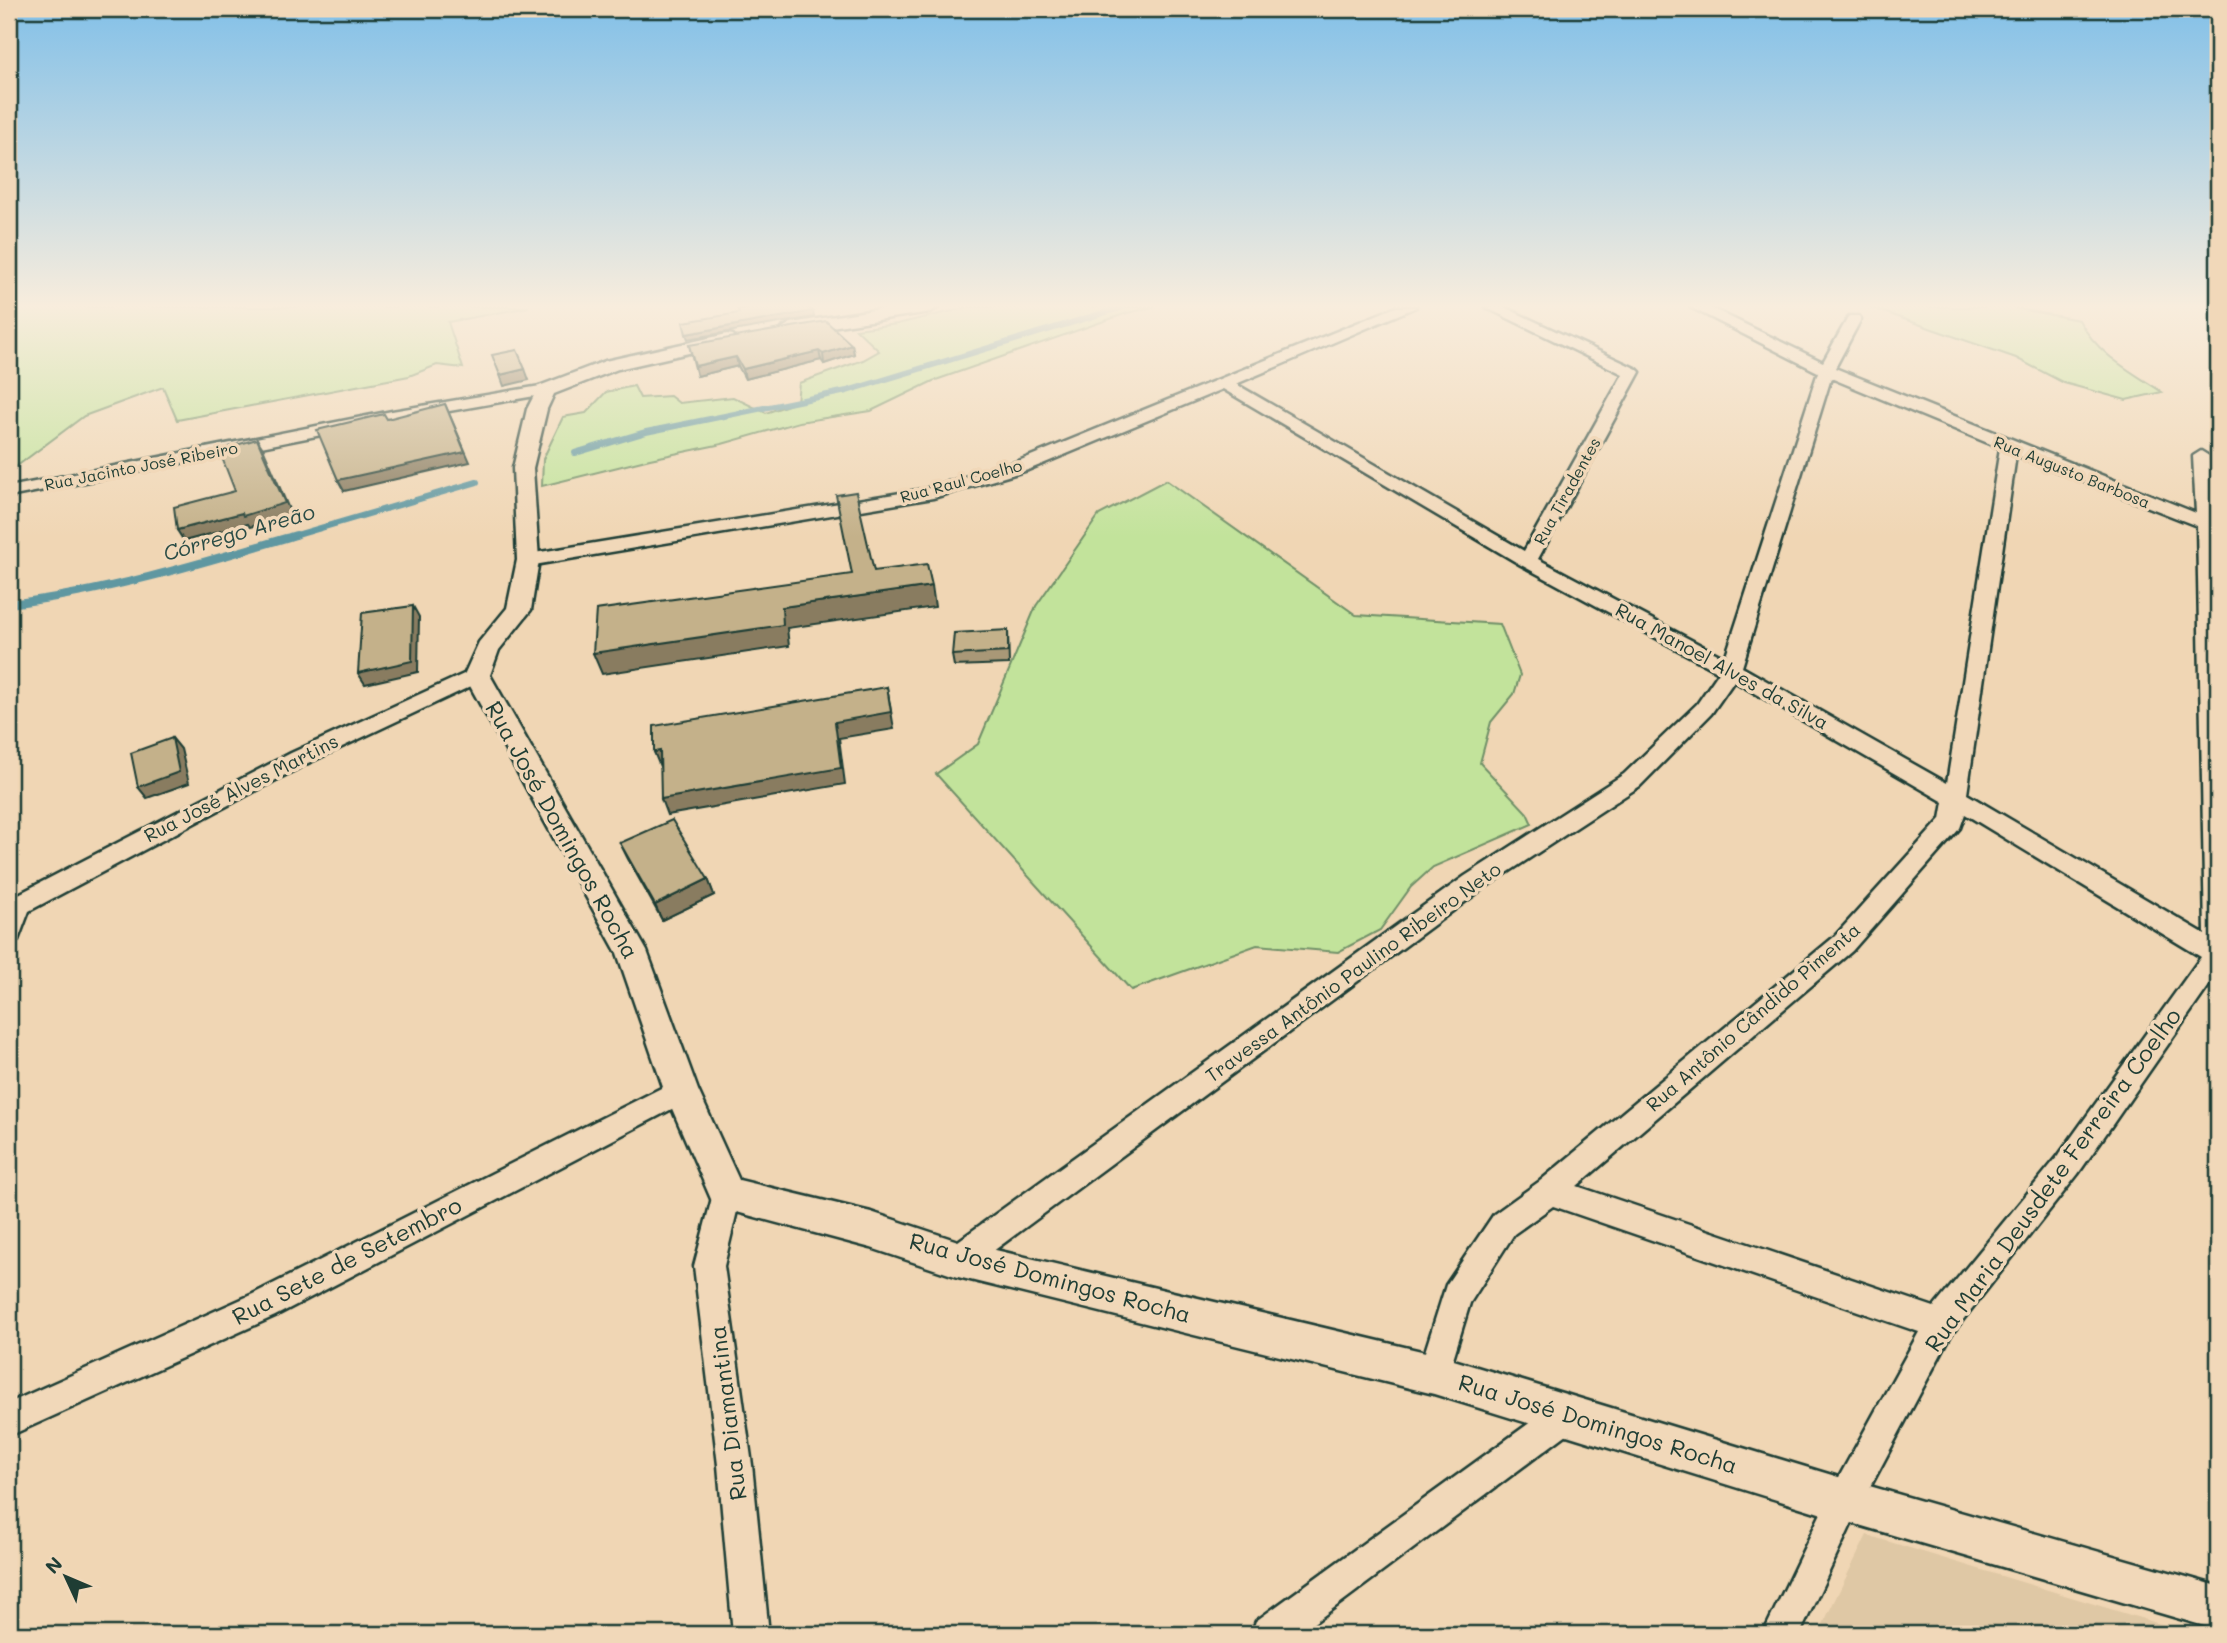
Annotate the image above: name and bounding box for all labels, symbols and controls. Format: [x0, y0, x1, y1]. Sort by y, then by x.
street label: Rua Augusto Barbosa [1991, 431, 2153, 513]
street label: Rua Tiradentes [1528, 433, 1605, 548]
street label: Rua Jacinto José Ribeiro [43, 436, 239, 495]
street label: Rua Raul Coelho [898, 454, 1024, 507]
water label: Córrego Areão [160, 497, 318, 566]
street label: Rua Manoel Alves da Silva [1611, 596, 1833, 735]
street label: Rua José Domingos Rocha [479, 695, 646, 964]
street label: Rua José Alves Martins [139, 728, 342, 847]
street label: Travessa Antônio Paulino Ribeiro Neto [1200, 856, 1505, 1087]
street label: Rua Antônio Cândido Pimenta [1640, 917, 1865, 1117]
street label: Rua Maria Deusdete Ferreira Coelho [1917, 1002, 2187, 1357]
street label: Rua Sete de Setembro [227, 1189, 466, 1331]
street label: Rua José Domingos Rocha [906, 1225, 1194, 1329]
street label: Rua Diamantina [701, 1324, 753, 1502]
street label: Rua José Domingos Rocha [1455, 1366, 1742, 1480]
north arrow [32, 1542, 102, 1612]
text: N [39, 1551, 67, 1579]

